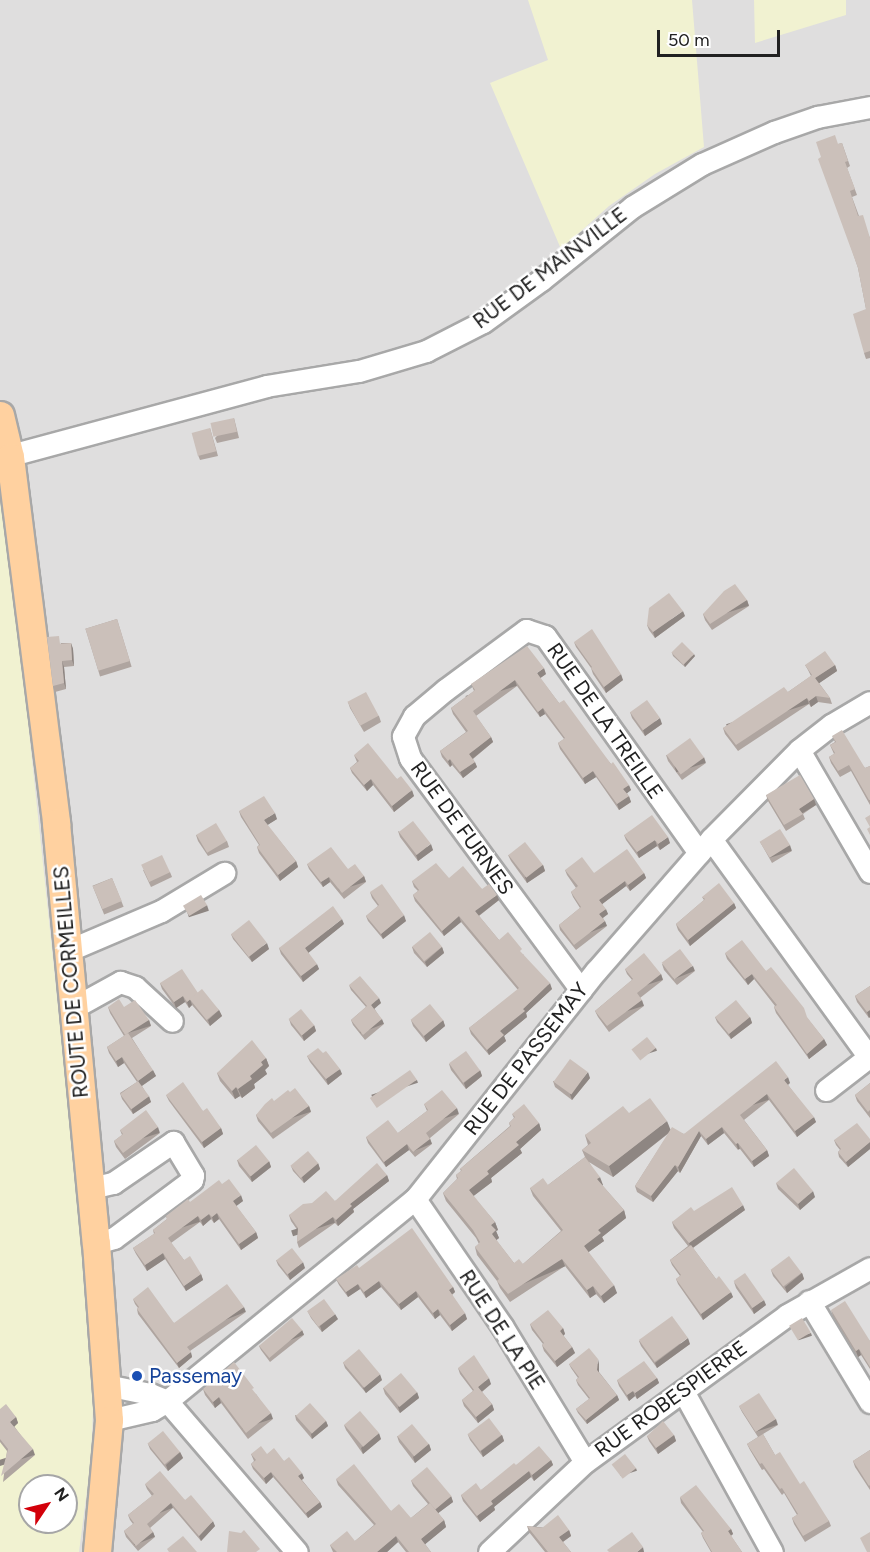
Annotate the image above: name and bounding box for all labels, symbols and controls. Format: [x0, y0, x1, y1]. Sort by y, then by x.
scale bar [660, 18, 783, 56]
text: 50 m [668, 29, 710, 51]
street label: RUE DE MAINVILLE [468, 202, 632, 334]
street label: RUE DE LA TREILLE [542, 638, 668, 804]
street label: RUE DE FURNES [405, 756, 519, 900]
street label: ROUTE DE CORMEILLES [48, 865, 94, 1099]
street label: RUE DE PASSEMAY [459, 978, 593, 1140]
street label: RUE DE LA PIE [454, 1265, 550, 1395]
street label: RUE ROBESPIERRE [590, 1335, 752, 1463]
place label: Passemay [149, 1363, 242, 1389]
marker: Passemay [130, 1369, 144, 1383]
north arrow [18, 1474, 78, 1534]
text: N [50, 1484, 73, 1505]

